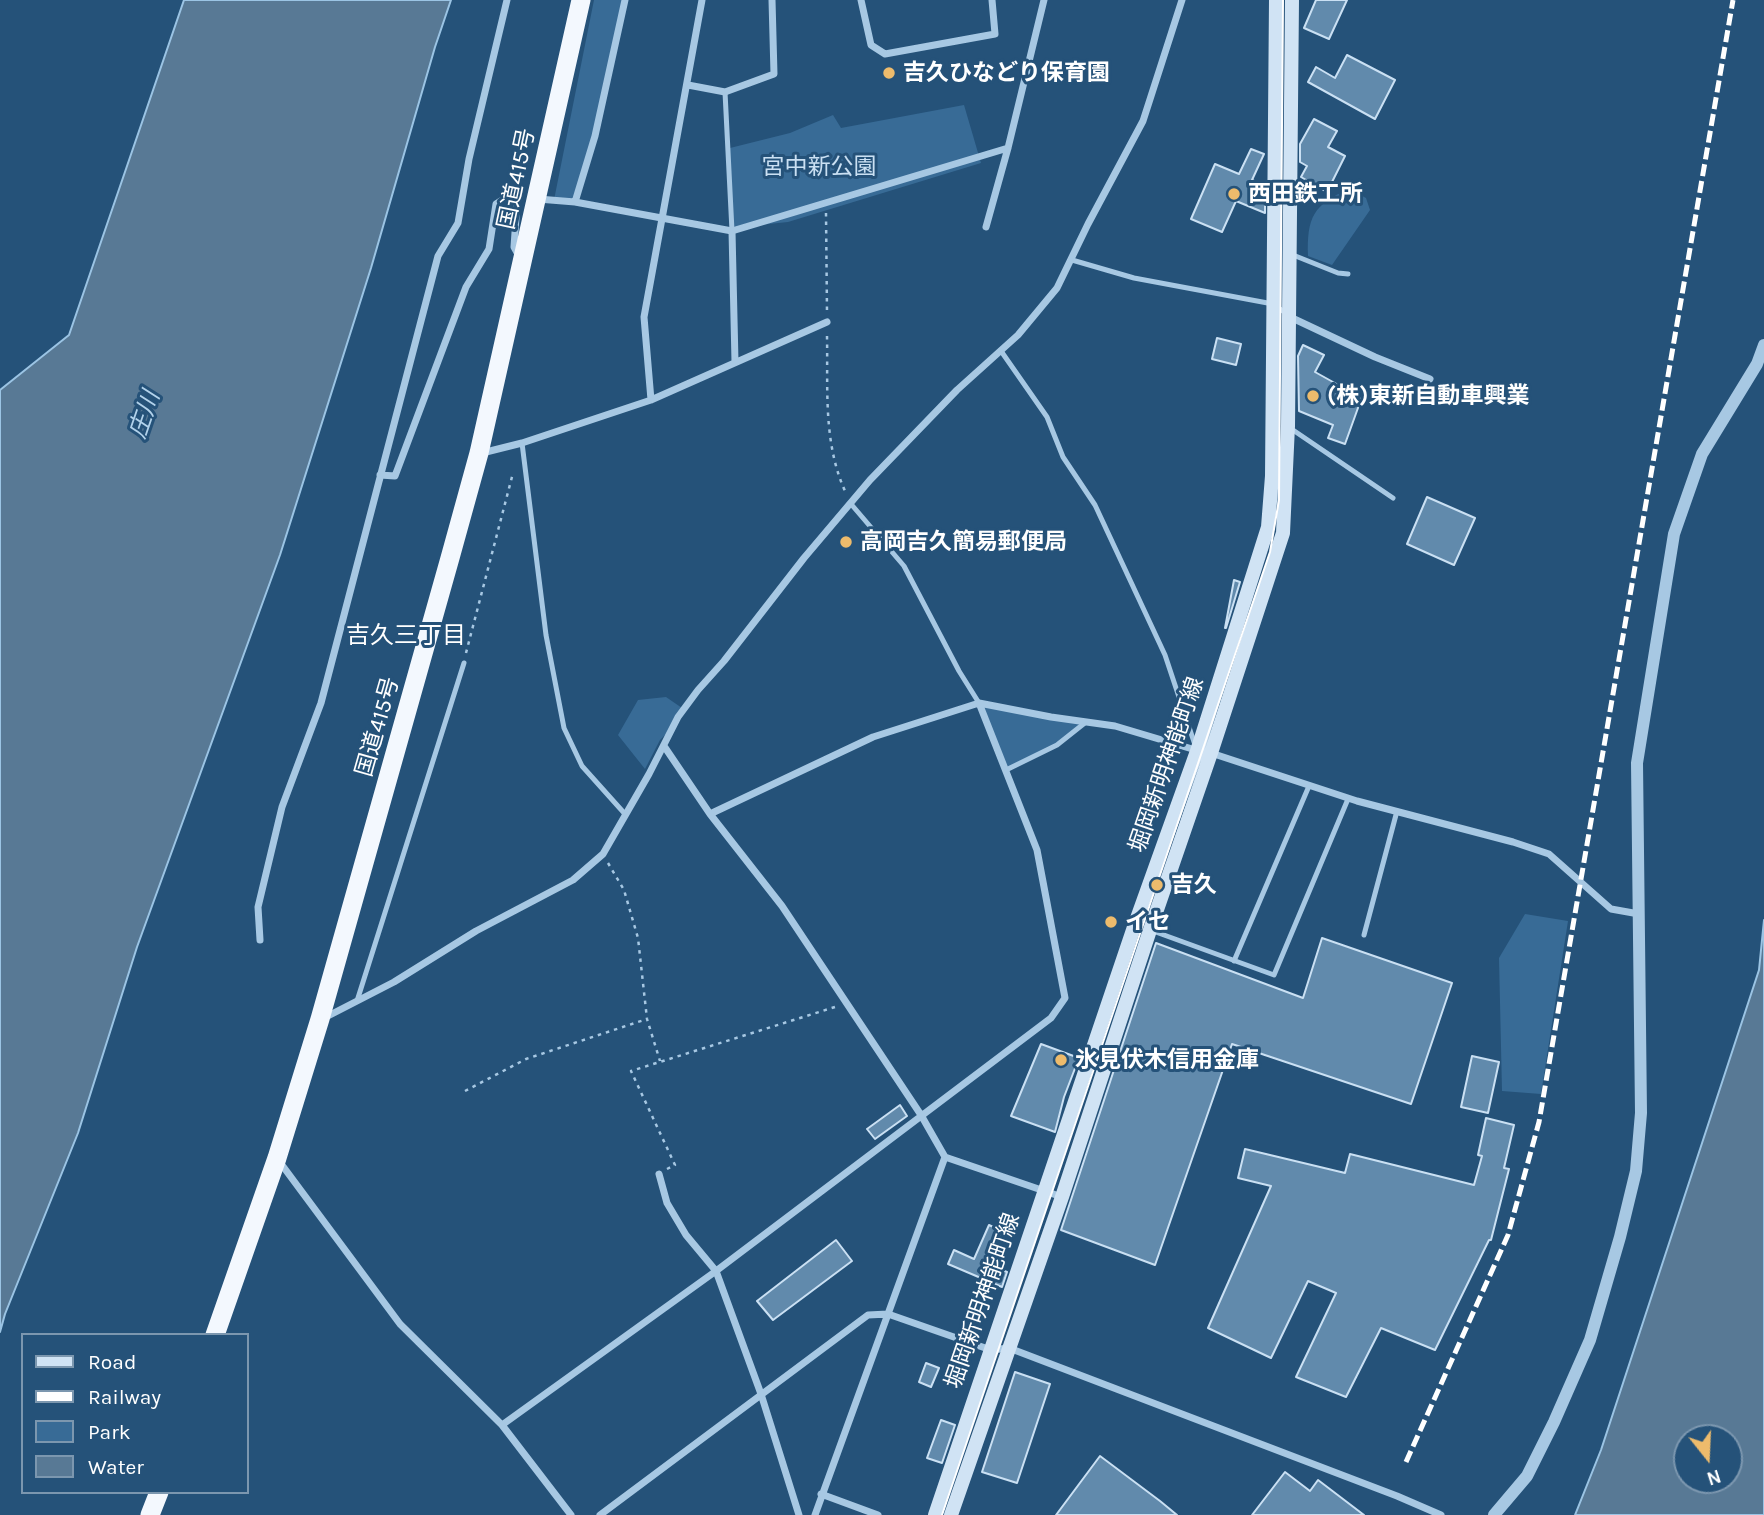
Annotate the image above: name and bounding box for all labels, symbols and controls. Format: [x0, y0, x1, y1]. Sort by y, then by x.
place label: 吉久ひなどり保育園 [903, 59, 1110, 87]
marker: 吉久ひなどり保育園 [881, 65, 897, 81]
street label: 国道415号 [493, 126, 541, 232]
park label: 宮中新公園 [762, 153, 876, 181]
place label: 西田鉄工所 [1248, 180, 1363, 208]
marker: 西田鉄工所 [1226, 186, 1242, 202]
place label: (株)東新自動車興業 [1327, 382, 1529, 410]
water label: 庄川 [124, 388, 166, 442]
marker: (株)東新自動車興業 [1305, 388, 1321, 404]
place label: 高岡吉久簡易郵便局 [860, 528, 1067, 556]
marker: 高岡吉久簡易郵便局 [838, 534, 854, 550]
district label: 吉久三丁目 [346, 622, 466, 650]
street label: 国道415号 [351, 674, 405, 780]
street label: 堀岡新明神能町線 [1124, 674, 1210, 856]
place label: 吉久 [1171, 871, 1217, 899]
marker: 吉久 [1149, 877, 1165, 893]
place label: イセ [1125, 908, 1171, 936]
marker: イセ [1103, 914, 1119, 930]
place label: 氷見伏木信用金庫 [1075, 1046, 1259, 1074]
marker: 氷見伏木信用金庫 [1053, 1052, 1069, 1068]
street label: 堀岡新明神能町線 [940, 1210, 1026, 1392]
legend [21, 1333, 248, 1494]
text: Road [88, 1350, 136, 1374]
text: Railway [88, 1385, 161, 1409]
text: Park [88, 1420, 131, 1444]
north arrow [1673, 1424, 1743, 1494]
text: Water [88, 1455, 144, 1479]
text: N [1704, 1465, 1724, 1490]

